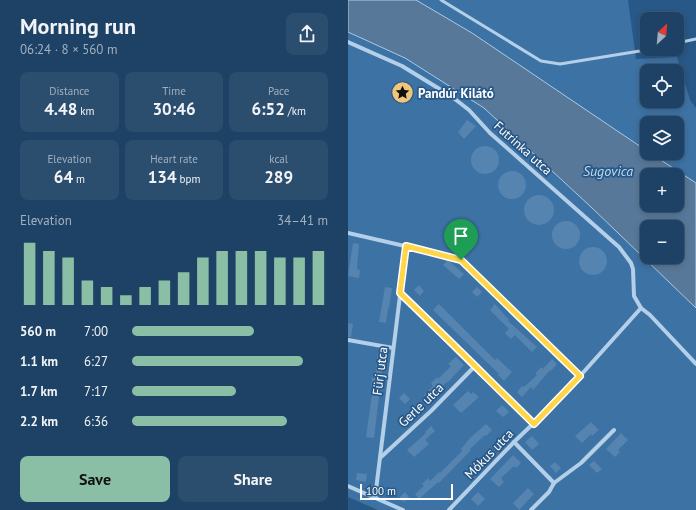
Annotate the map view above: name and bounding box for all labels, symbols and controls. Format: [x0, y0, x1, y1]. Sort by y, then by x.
text: Morning run [20, 12, 136, 40]
north arrow [640, 12, 684, 56]
map controls [640, 12, 684, 264]
button: share [286, 13, 328, 55]
text: 06:24 · 8 × 560 m [20, 41, 117, 58]
button: locate [640, 64, 684, 108]
place icon: Pandúr Kilátó [389, 80, 415, 106]
text: Distance [49, 84, 89, 98]
text: Time [162, 84, 186, 98]
text: Pace [268, 84, 289, 98]
place label: Pandúr Kilátó [418, 85, 494, 102]
text: 4.48 [44, 98, 77, 120]
text: 30:46 [152, 98, 196, 120]
text: 6:52 [251, 98, 285, 120]
text: km [77, 104, 94, 118]
text: /km [285, 104, 306, 118]
button: layers [640, 116, 684, 160]
street label: Futrinka utca [490, 117, 556, 179]
text: Elevation [47, 152, 91, 166]
text: Heart rate [150, 152, 198, 166]
text: kcal [269, 152, 288, 166]
water label: Sugovica [583, 162, 633, 180]
text: 64 [54, 166, 73, 188]
text: 134 [148, 166, 177, 188]
text: 289 [264, 166, 293, 188]
button: + [640, 168, 684, 212]
text: m [73, 172, 85, 186]
text: bpm [177, 172, 200, 186]
text: Elevation [20, 212, 72, 229]
text: 34–41 m [277, 212, 328, 229]
pin [444, 219, 478, 260]
button: − [640, 220, 684, 264]
icon: arrive [450, 225, 472, 247]
text: 560 m [20, 323, 56, 340]
text: 7:00 [84, 323, 108, 340]
street label: Fürj utca [369, 346, 391, 396]
text: 1.1 km [20, 353, 58, 370]
text: 6:27 [84, 353, 108, 370]
street label: Gerle utca [395, 379, 447, 431]
text: 1.7 km [20, 383, 57, 400]
text: 7:17 [84, 383, 108, 400]
text: 2.2 km [20, 413, 58, 430]
text: 6:36 [84, 413, 108, 430]
street label: Mókus utca [461, 425, 517, 483]
button: Save [20, 456, 170, 502]
button: Share [178, 456, 328, 502]
scale bar [360, 482, 453, 501]
text: 100 m [366, 484, 396, 498]

